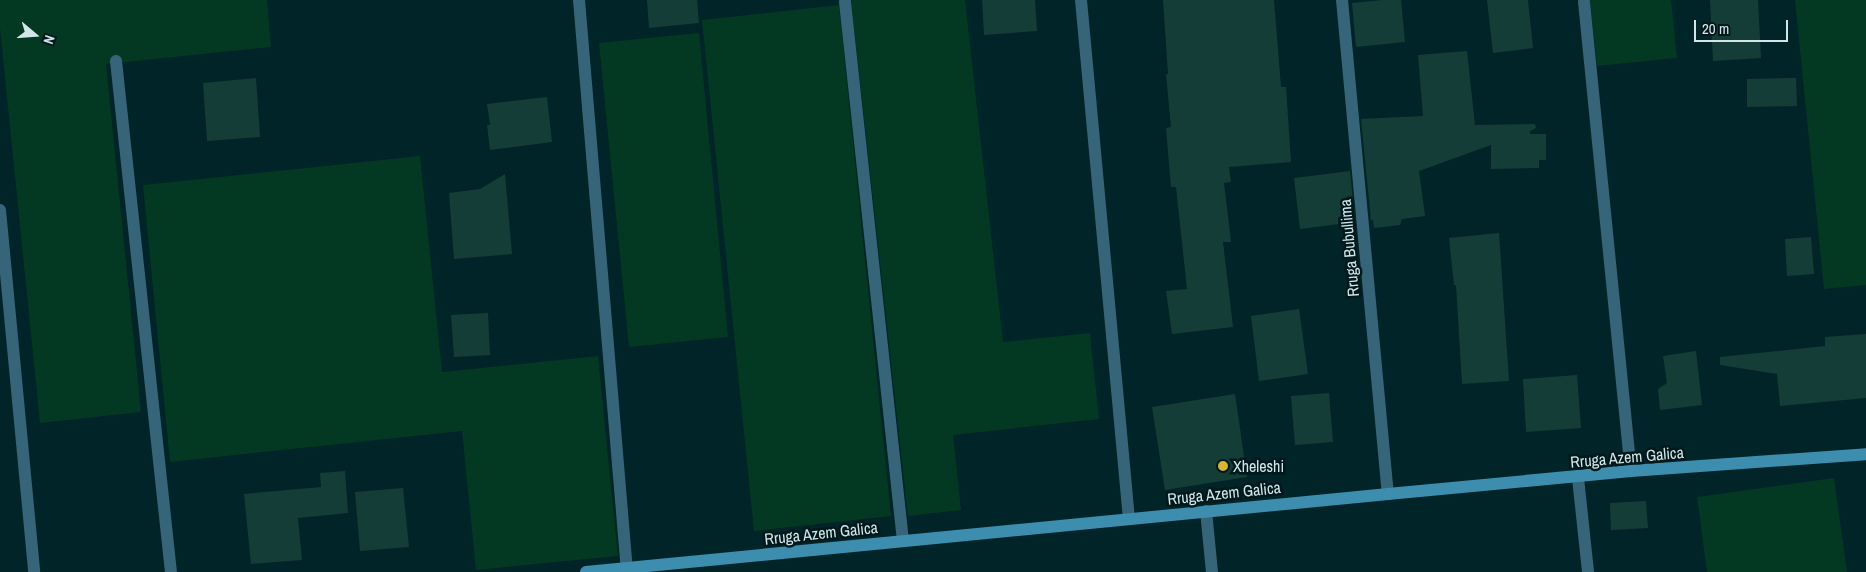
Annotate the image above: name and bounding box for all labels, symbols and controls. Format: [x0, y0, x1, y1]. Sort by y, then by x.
north arrow [10, 10, 60, 60]
scale bar [1696, 10, 1790, 42]
text: 20 m [1702, 18, 1729, 39]
text: N [39, 33, 59, 46]
street label: Rruga Bubullima [1335, 198, 1363, 298]
street label: Rruga Azem Galica [1569, 442, 1685, 472]
place label: Xheleshi [1233, 456, 1284, 476]
marker: Xheleshi [1217, 460, 1229, 472]
street label: Rruga Azem Galica [1166, 477, 1282, 509]
street label: Rruga Azem Galica [763, 517, 879, 549]

